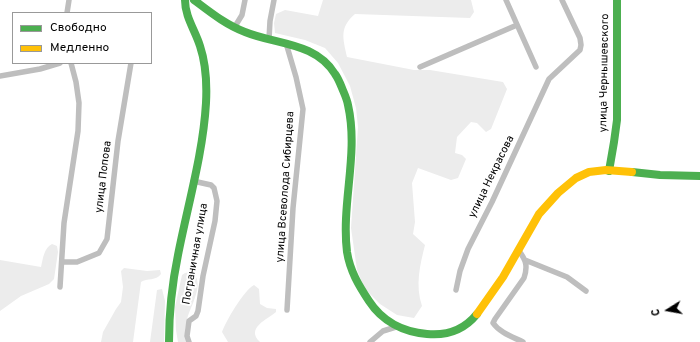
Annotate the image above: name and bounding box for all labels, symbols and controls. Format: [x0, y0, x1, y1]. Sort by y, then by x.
legend [12, 12, 152, 64]
street label: улица Чернышевского [597, 13, 613, 133]
text: Свободно [50, 20, 107, 36]
text: Медленно [50, 40, 109, 56]
street label: улица Всеволода Сибирцева [274, 111, 298, 263]
street label: улица Некрасова [466, 134, 518, 220]
street label: улица Попова [93, 140, 115, 214]
street label: Пограничная улица [181, 202, 211, 306]
north arrow [648, 290, 688, 330]
text: С [649, 308, 664, 317]

